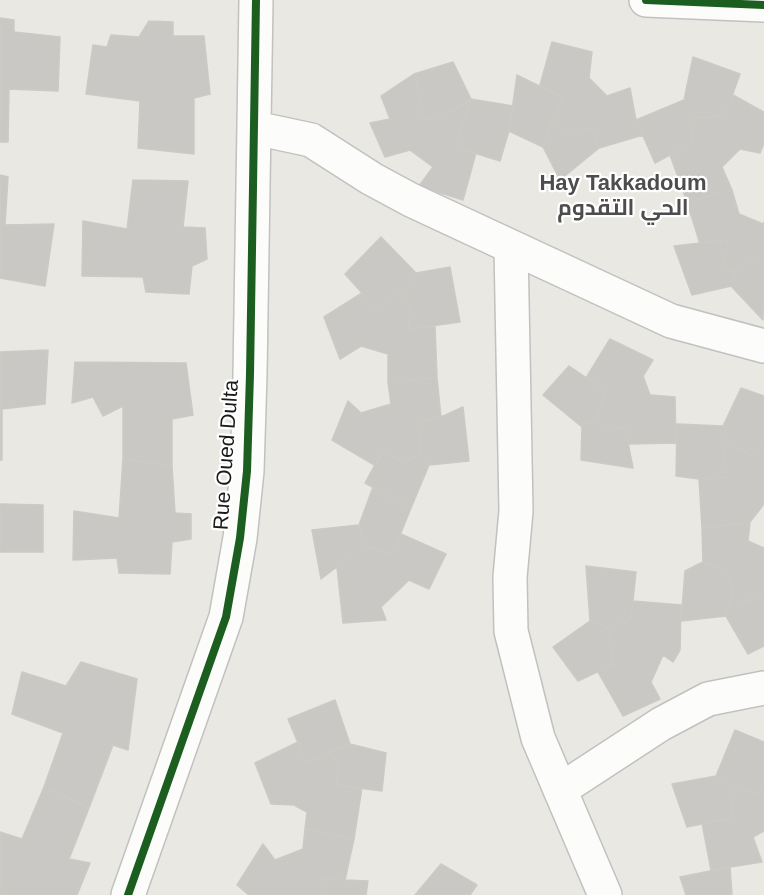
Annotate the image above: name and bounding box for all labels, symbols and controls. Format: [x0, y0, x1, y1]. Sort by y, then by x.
district label: Hay Takkadoum الحي التقدوم [539, 171, 707, 222]
street label: Rue Oued Dulta [209, 379, 245, 531]

